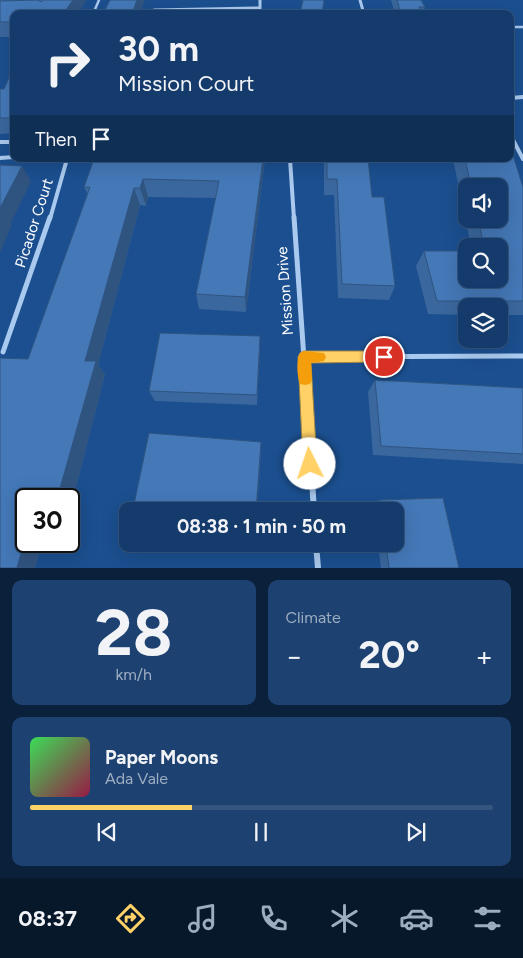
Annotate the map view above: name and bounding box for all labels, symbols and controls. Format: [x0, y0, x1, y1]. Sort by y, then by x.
text: 30 m [118, 28, 199, 70]
icon: right [35, 30, 100, 95]
text: Mission Court [118, 70, 254, 97]
icon: arrive [87, 125, 115, 153]
text: Then [35, 128, 77, 151]
street label: Picador Court [11, 176, 57, 270]
map controls [458, 178, 508, 348]
button: sound [458, 178, 508, 228]
button: search [458, 238, 508, 288]
street label: Mission Drive [273, 246, 297, 336]
button: layers [458, 298, 508, 348]
pin [363, 336, 405, 378]
icon: arrive [370, 343, 398, 371]
position arrow [283, 437, 335, 489]
speed limit sign: 30 [15, 488, 80, 553]
text: 08:38 · 1 min · 50 m [177, 515, 346, 538]
text: 28 [95, 593, 172, 671]
text: Climate [286, 608, 341, 627]
text: 20° [359, 632, 420, 678]
text: − [286, 639, 303, 673]
text: + [476, 639, 493, 673]
text: km/h [115, 665, 152, 684]
text: Paper Moons [105, 746, 218, 769]
text: Ada Vale [105, 769, 168, 788]
icon: previous [93, 818, 121, 846]
icon: pause [247, 818, 275, 846]
icon: next [402, 818, 430, 846]
icon: directions [113, 901, 148, 936]
icon: music [185, 901, 220, 936]
icon: phone [256, 901, 291, 936]
icon: climate [327, 901, 362, 936]
icon: car [399, 901, 434, 936]
icon: filters [470, 901, 505, 936]
text: 08:37 [18, 905, 77, 932]

